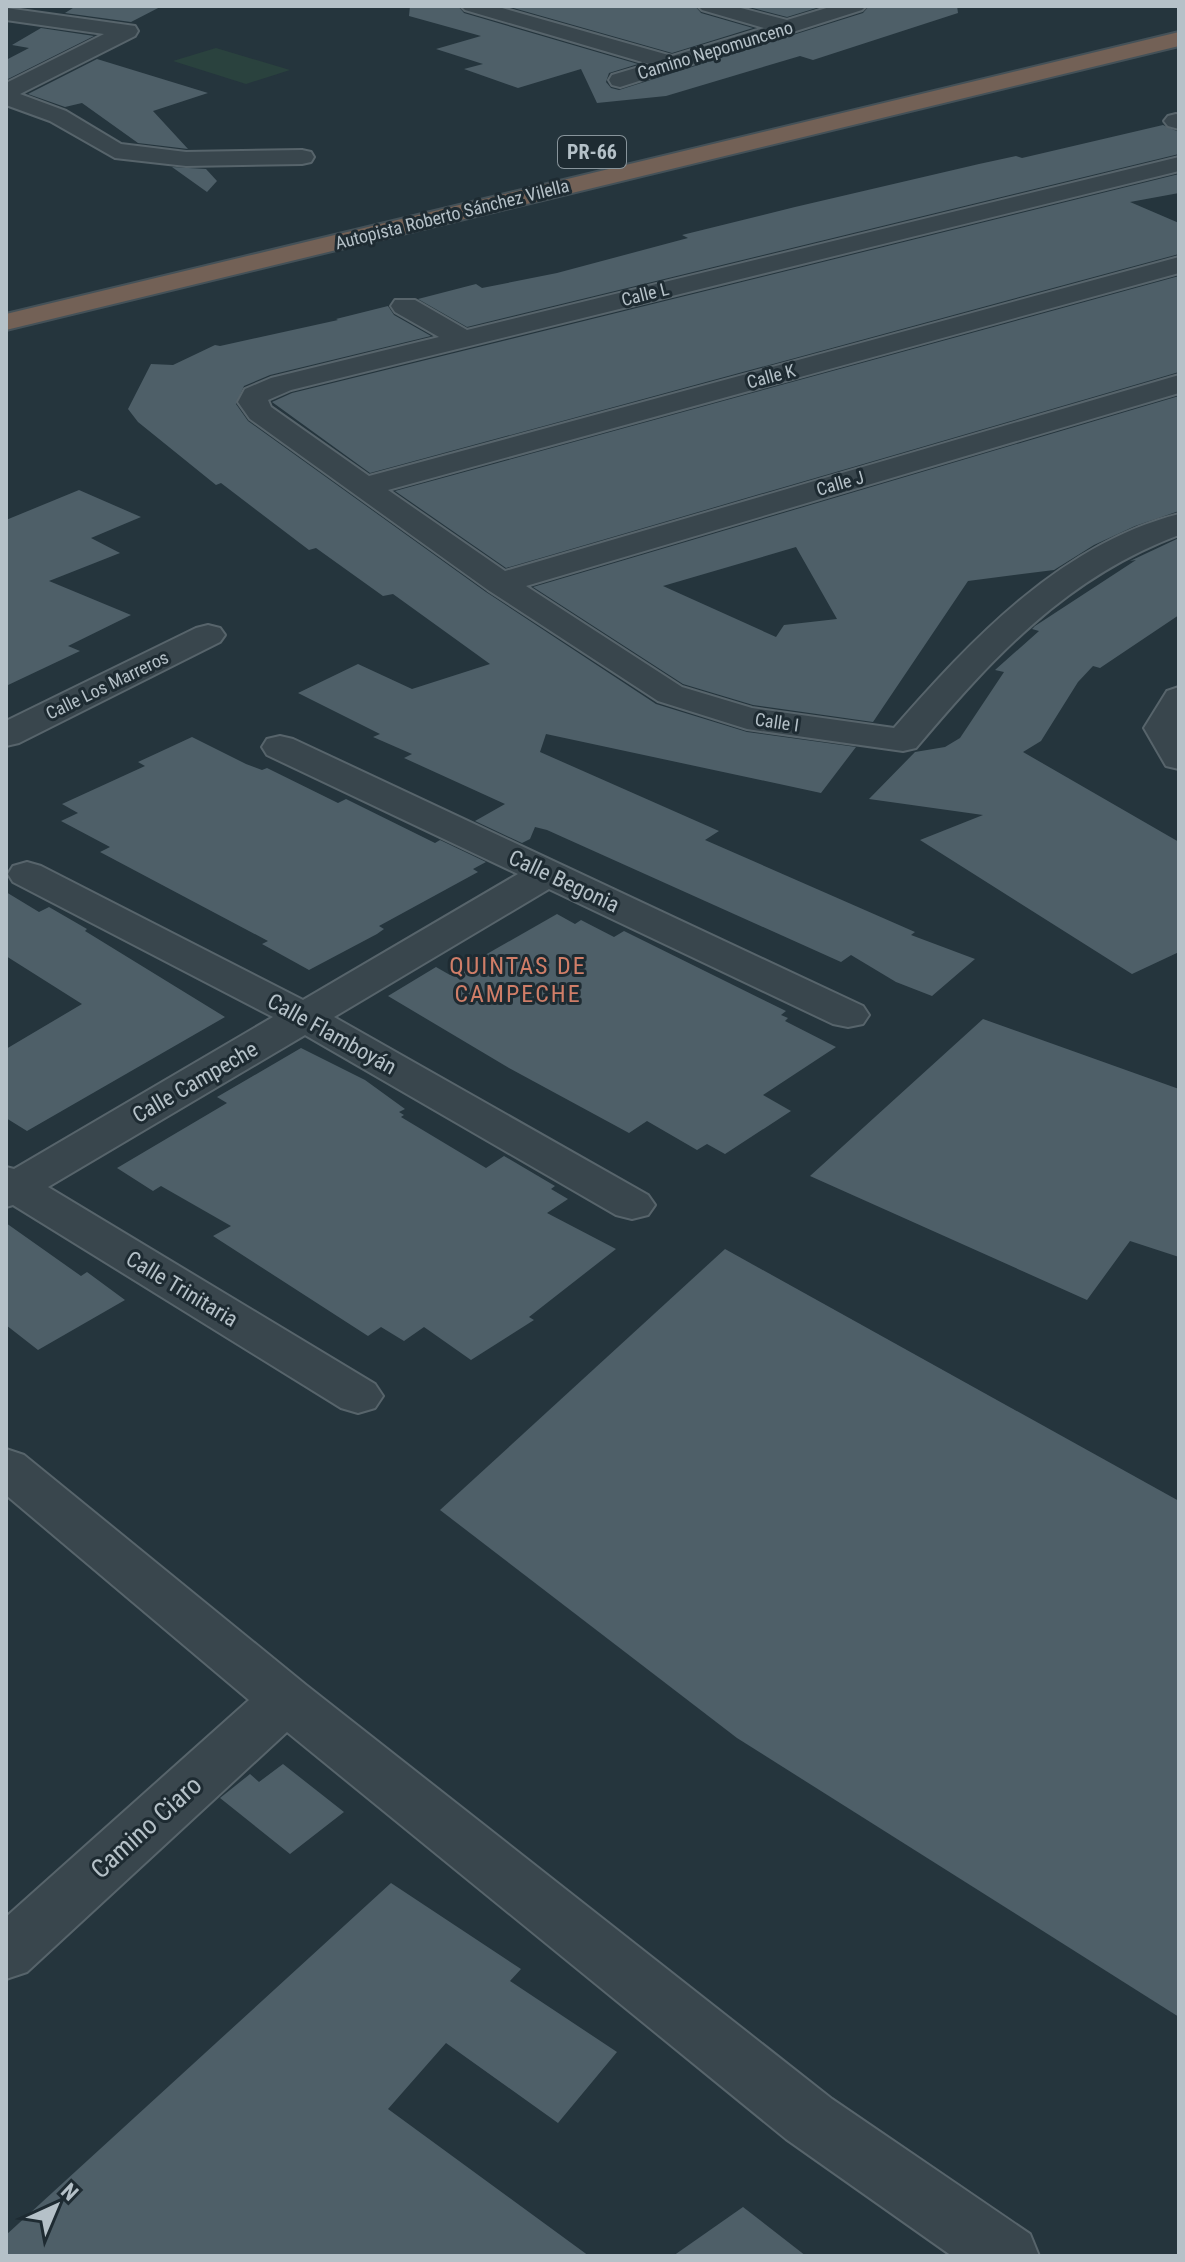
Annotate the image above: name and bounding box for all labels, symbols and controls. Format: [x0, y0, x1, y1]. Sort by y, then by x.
street label: Camino Nepomunceno [635, 16, 795, 84]
road number: PR-66 [558, 136, 626, 168]
street label: Autopista Roberto Sánchez Vilella [333, 175, 571, 253]
street label: Calle L [619, 278, 671, 310]
street label: Calle K [744, 359, 798, 393]
street label: Calle J [814, 466, 866, 500]
street label: Calle Los Marreros [42, 646, 172, 724]
street label: Calle I [754, 709, 800, 735]
street label: Calle Begonia [505, 845, 623, 917]
district label: QUINTAS DE CAMPECHE [449, 952, 587, 1008]
street label: Calle Flamboyán [263, 988, 401, 1080]
street label: Calle Campeche [128, 1036, 262, 1128]
street label: Calle Trinitaria [122, 1246, 242, 1332]
street label: Camino Ciaro [85, 1770, 207, 1884]
north arrow [16, 2166, 96, 2246]
text: N [56, 2178, 83, 2206]

